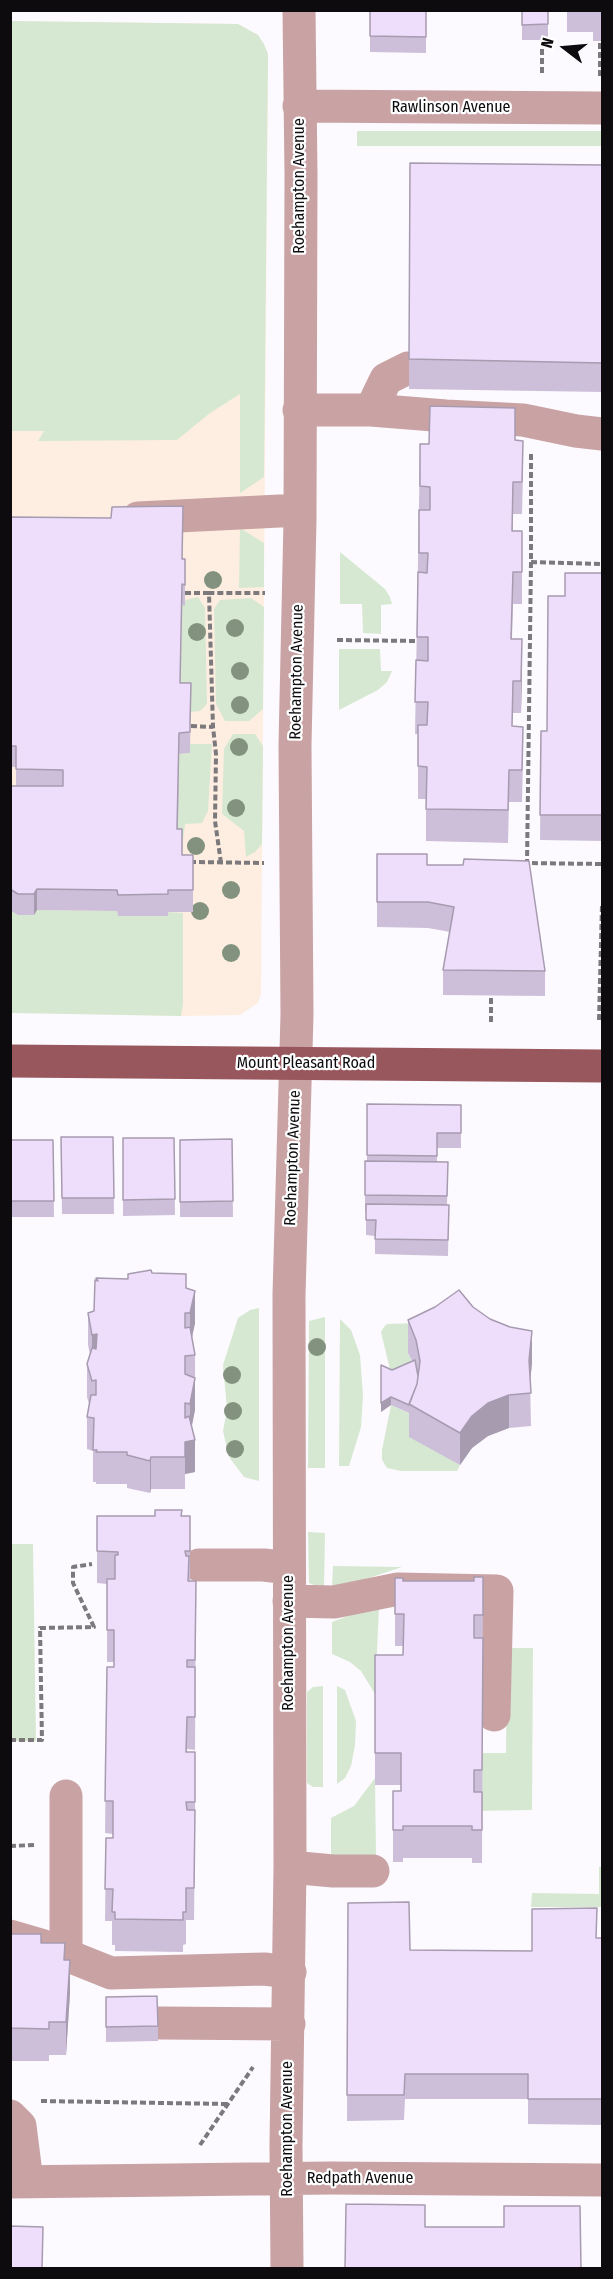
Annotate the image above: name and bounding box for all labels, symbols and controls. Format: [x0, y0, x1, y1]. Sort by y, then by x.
north arrow [535, 18, 595, 78]
text: N [537, 36, 558, 50]
street label: Rawlinson Avenue [391, 98, 511, 118]
street label: Roehampton Avenue [290, 118, 310, 254]
street label: Roehampton Avenue [286, 604, 308, 740]
street label: Mount Pleasant Road [237, 1054, 375, 1074]
street label: Roehampton Avenue [281, 1090, 305, 1226]
street label: Roehampton Avenue [279, 1575, 299, 1711]
street label: Roehampton Avenue [278, 2061, 298, 2197]
street label: Redpath Avenue [307, 2169, 413, 2189]

